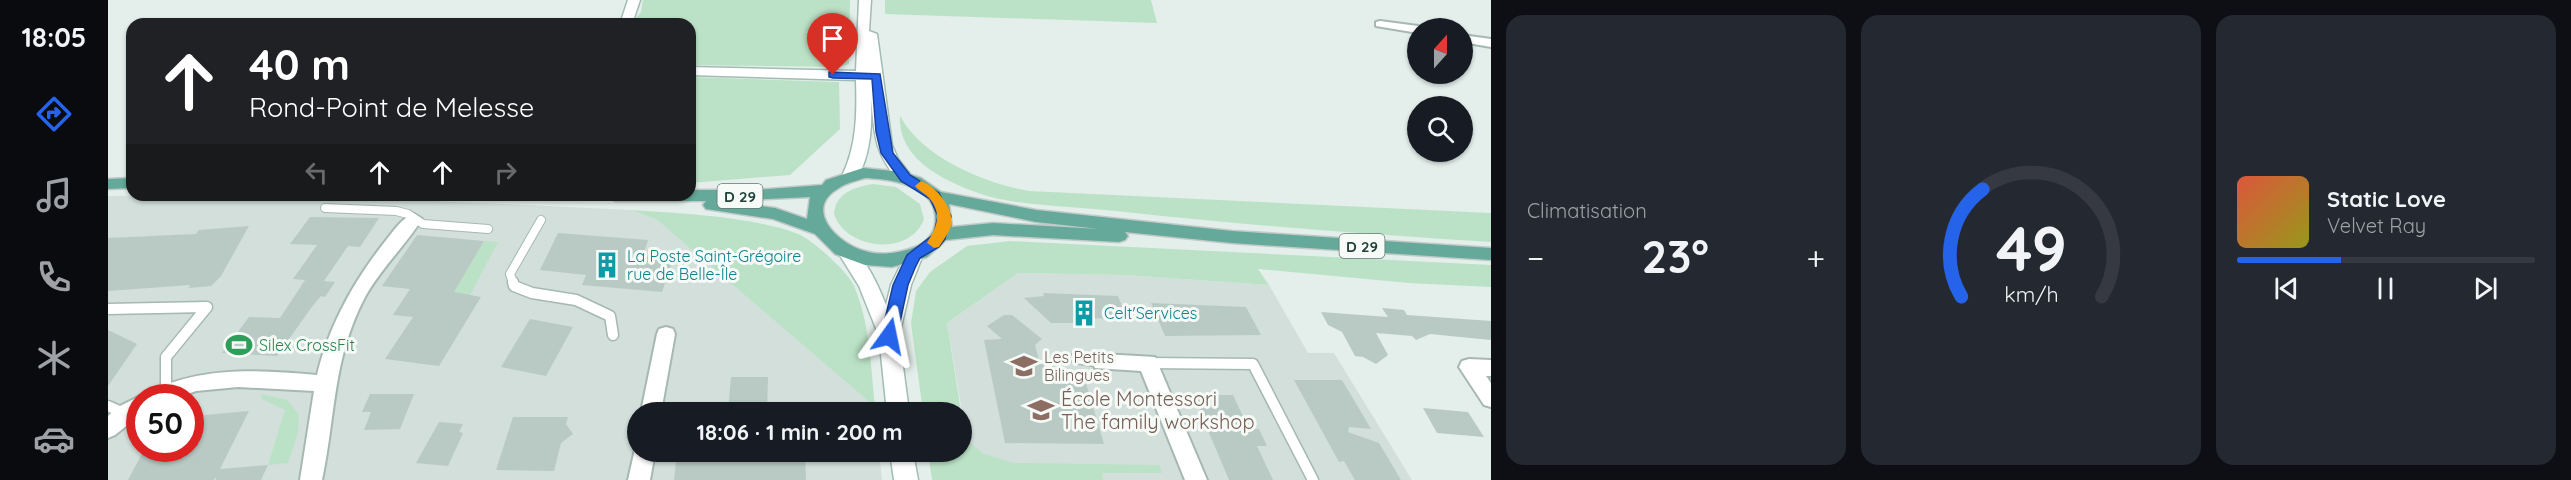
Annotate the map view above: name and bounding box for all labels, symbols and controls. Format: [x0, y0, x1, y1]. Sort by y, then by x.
pin [807, 13, 858, 75]
north arrow [1407, 18, 1473, 84]
map controls [1407, 18, 1473, 162]
text: 18:05 [22, 20, 86, 54]
icon: arrive [816, 22, 849, 55]
text: 40 m [249, 38, 350, 91]
icon: ahead [150, 42, 228, 120]
text: Rond-Point de Melesse [249, 90, 534, 124]
icon: directions [33, 93, 75, 135]
button: search [1407, 96, 1473, 162]
icon: left [300, 156, 333, 189]
icon: ahead [363, 156, 396, 189]
icon: ahead [426, 156, 459, 189]
icon: right [489, 156, 522, 189]
icon: music [33, 174, 75, 216]
road number: D 29 [718, 184, 762, 208]
text: Static Love [2327, 185, 2446, 213]
text: Climatisation [1527, 198, 1647, 223]
text: 49 [1996, 209, 2066, 287]
text: Velvet Ray [2327, 213, 2426, 238]
text: 23° [1642, 228, 1709, 284]
road number: D 29 [1340, 234, 1384, 258]
text: − [1527, 237, 1544, 278]
text: + [1806, 237, 1825, 278]
place label: La Poste Saint-Grégoire rue de Belle-Île [627, 246, 801, 284]
building icon: La Poste Saint-Grégoire rue de Belle-Île [592, 250, 622, 280]
icon: phone [33, 256, 75, 298]
icon: previous [2270, 272, 2303, 305]
icon: pause [2369, 272, 2402, 305]
icon: next [2469, 272, 2502, 305]
text: km/h [2004, 281, 2058, 307]
building icon: Celt'Services [1069, 298, 1099, 328]
place label: Celt'Services [1104, 303, 1197, 323]
position arrow [857, 304, 921, 368]
sports icon: Silex CrossFit [224, 330, 254, 360]
place label: Silex CrossFit [259, 335, 355, 355]
icon: climate [33, 337, 75, 379]
place label: Les Petits Bilingues [1044, 347, 1114, 385]
school or university icon: Les Petits Bilingues [1009, 351, 1039, 381]
speed limit sign: 50 [126, 384, 204, 462]
place label: École Montessori The family workshop [1061, 386, 1255, 434]
school or university icon: École Montessori The family workshop [1026, 395, 1056, 425]
icon: car [33, 418, 75, 460]
text: 18:06 · 1 min · 200 m [697, 418, 903, 446]

